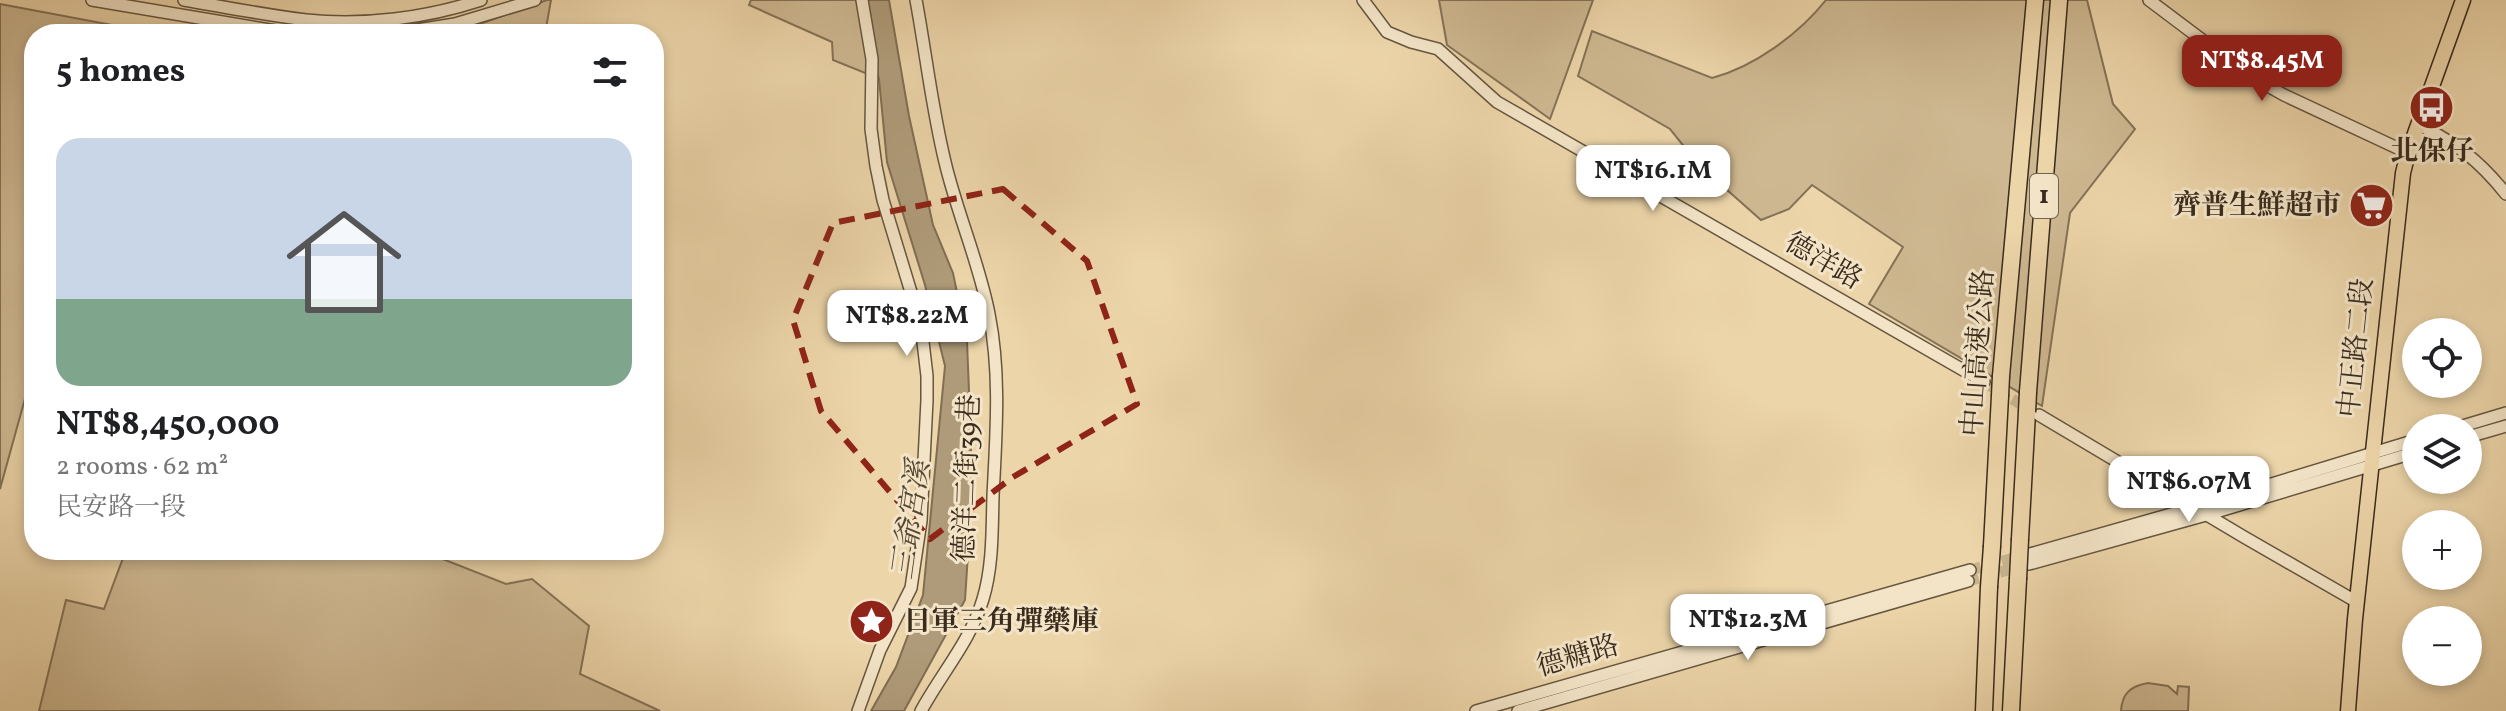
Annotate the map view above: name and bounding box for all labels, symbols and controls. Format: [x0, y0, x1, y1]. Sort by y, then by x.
pin: NT$8.45M [2179, 35, 2345, 103]
text: NT$8.45M [2200, 43, 2324, 79]
text: 5 homes [56, 49, 186, 96]
icon: filters [588, 50, 632, 94]
bus stop icon: 北保仔 [2408, 83, 2456, 131]
place label: 北保仔 [2390, 133, 2474, 172]
pin: NT$16.1M [1570, 145, 1736, 213]
text: NT$16.1M [1594, 153, 1712, 189]
road number: 1 [2030, 174, 2058, 218]
supermarket icon: 齊普生鮮超市 [2348, 182, 2396, 230]
place label: 齊普生鮮超市 [2173, 187, 2341, 226]
icon: home [272, 190, 416, 334]
street label: 德洋路 [1777, 224, 1869, 300]
street label: 中山高速公路 [1954, 268, 2004, 438]
street label: 中正路二段 [2330, 276, 2384, 420]
pin: NT$8.22M [824, 290, 990, 358]
text: NT$8.22M [845, 298, 969, 334]
map controls [2402, 318, 2482, 686]
button: locate [2402, 318, 2482, 398]
street label: 德洋二街39巷 [946, 393, 990, 563]
text: NT$8,450,000 [56, 402, 280, 449]
button: layers [2402, 414, 2482, 494]
text: 2 rooms · 62 m² [56, 449, 228, 485]
water label: 三爺宮溪 [883, 455, 942, 582]
pin: NT$6.07M [2106, 456, 2272, 524]
text: NT$6.07M [2126, 464, 2252, 500]
text: 民安路一段 [56, 490, 186, 526]
button: + [2402, 510, 2482, 590]
pin: NT$12.3M [1665, 594, 1831, 662]
place icon: 日軍三角彈藥庫 [848, 598, 896, 646]
text: NT$12.3M [1688, 602, 1808, 638]
place label: 日軍三角彈藥庫 [903, 603, 1099, 642]
button: − [2402, 606, 2482, 686]
street label: 德糖路 [1532, 627, 1624, 687]

